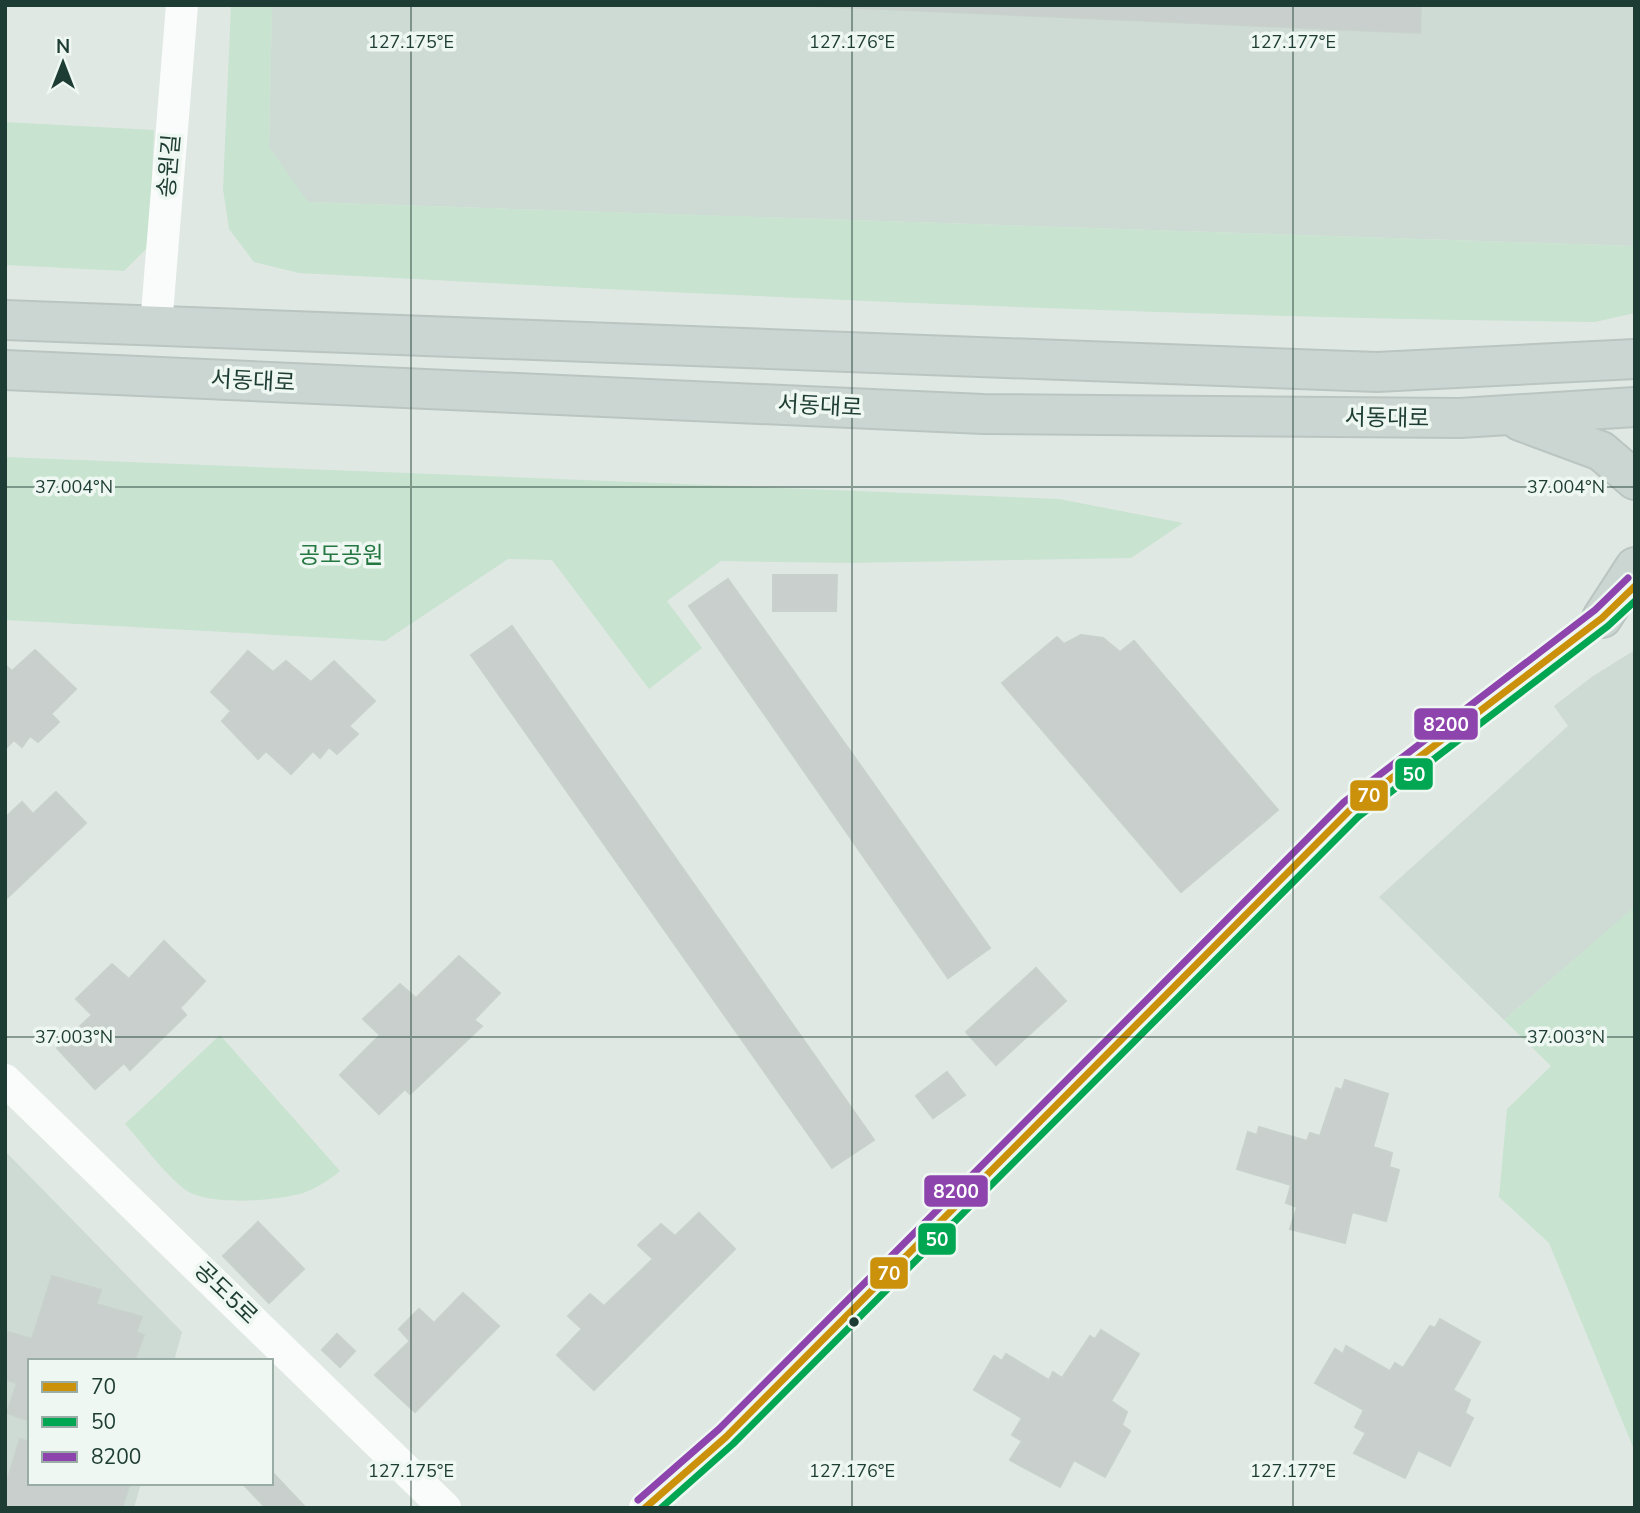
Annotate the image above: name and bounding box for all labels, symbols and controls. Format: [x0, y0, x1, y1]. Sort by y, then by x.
north arrow [28, 28, 98, 98]
text: 127.175°E [368, 30, 454, 54]
text: 127.176°E [809, 30, 895, 54]
text: 127.177°E [1250, 30, 1336, 54]
text: N [56, 34, 70, 60]
street label: 송원길 [151, 133, 187, 199]
street label: 서동대로 [210, 363, 296, 399]
street label: 서동대로 [777, 388, 863, 424]
street label: 서동대로 [1344, 402, 1430, 434]
text: 37.004°N [35, 475, 113, 499]
text: 37.004°N [1527, 475, 1605, 499]
park label: 공도공원 [299, 540, 383, 571]
line badge: 8200 [1413, 707, 1479, 741]
text: 8200 [1423, 712, 1469, 738]
line badge: 50 [1394, 757, 1434, 791]
text: 50 [1403, 762, 1425, 788]
line badge: 70 [1349, 779, 1389, 812]
text: 70 [1358, 783, 1380, 809]
text: 37.003°N [35, 1025, 113, 1049]
text: 37.003°N [1527, 1025, 1605, 1049]
line badge: 8200 [923, 1174, 989, 1208]
text: 8200 [933, 1179, 979, 1205]
line badge: 50 [917, 1222, 957, 1256]
text: 50 [926, 1227, 948, 1253]
street label: 공도5로 [187, 1255, 265, 1331]
line badge: 70 [869, 1256, 909, 1290]
text: 70 [878, 1261, 900, 1287]
unlabelled marker [847, 1315, 861, 1329]
legend [28, 1359, 273, 1485]
text: 70 [91, 1373, 116, 1401]
text: 50 [91, 1408, 116, 1436]
text: 8200 [91, 1443, 141, 1471]
text: 127.175°E [368, 1459, 454, 1483]
text: 127.176°E [809, 1459, 895, 1483]
text: 127.177°E [1250, 1459, 1336, 1483]

